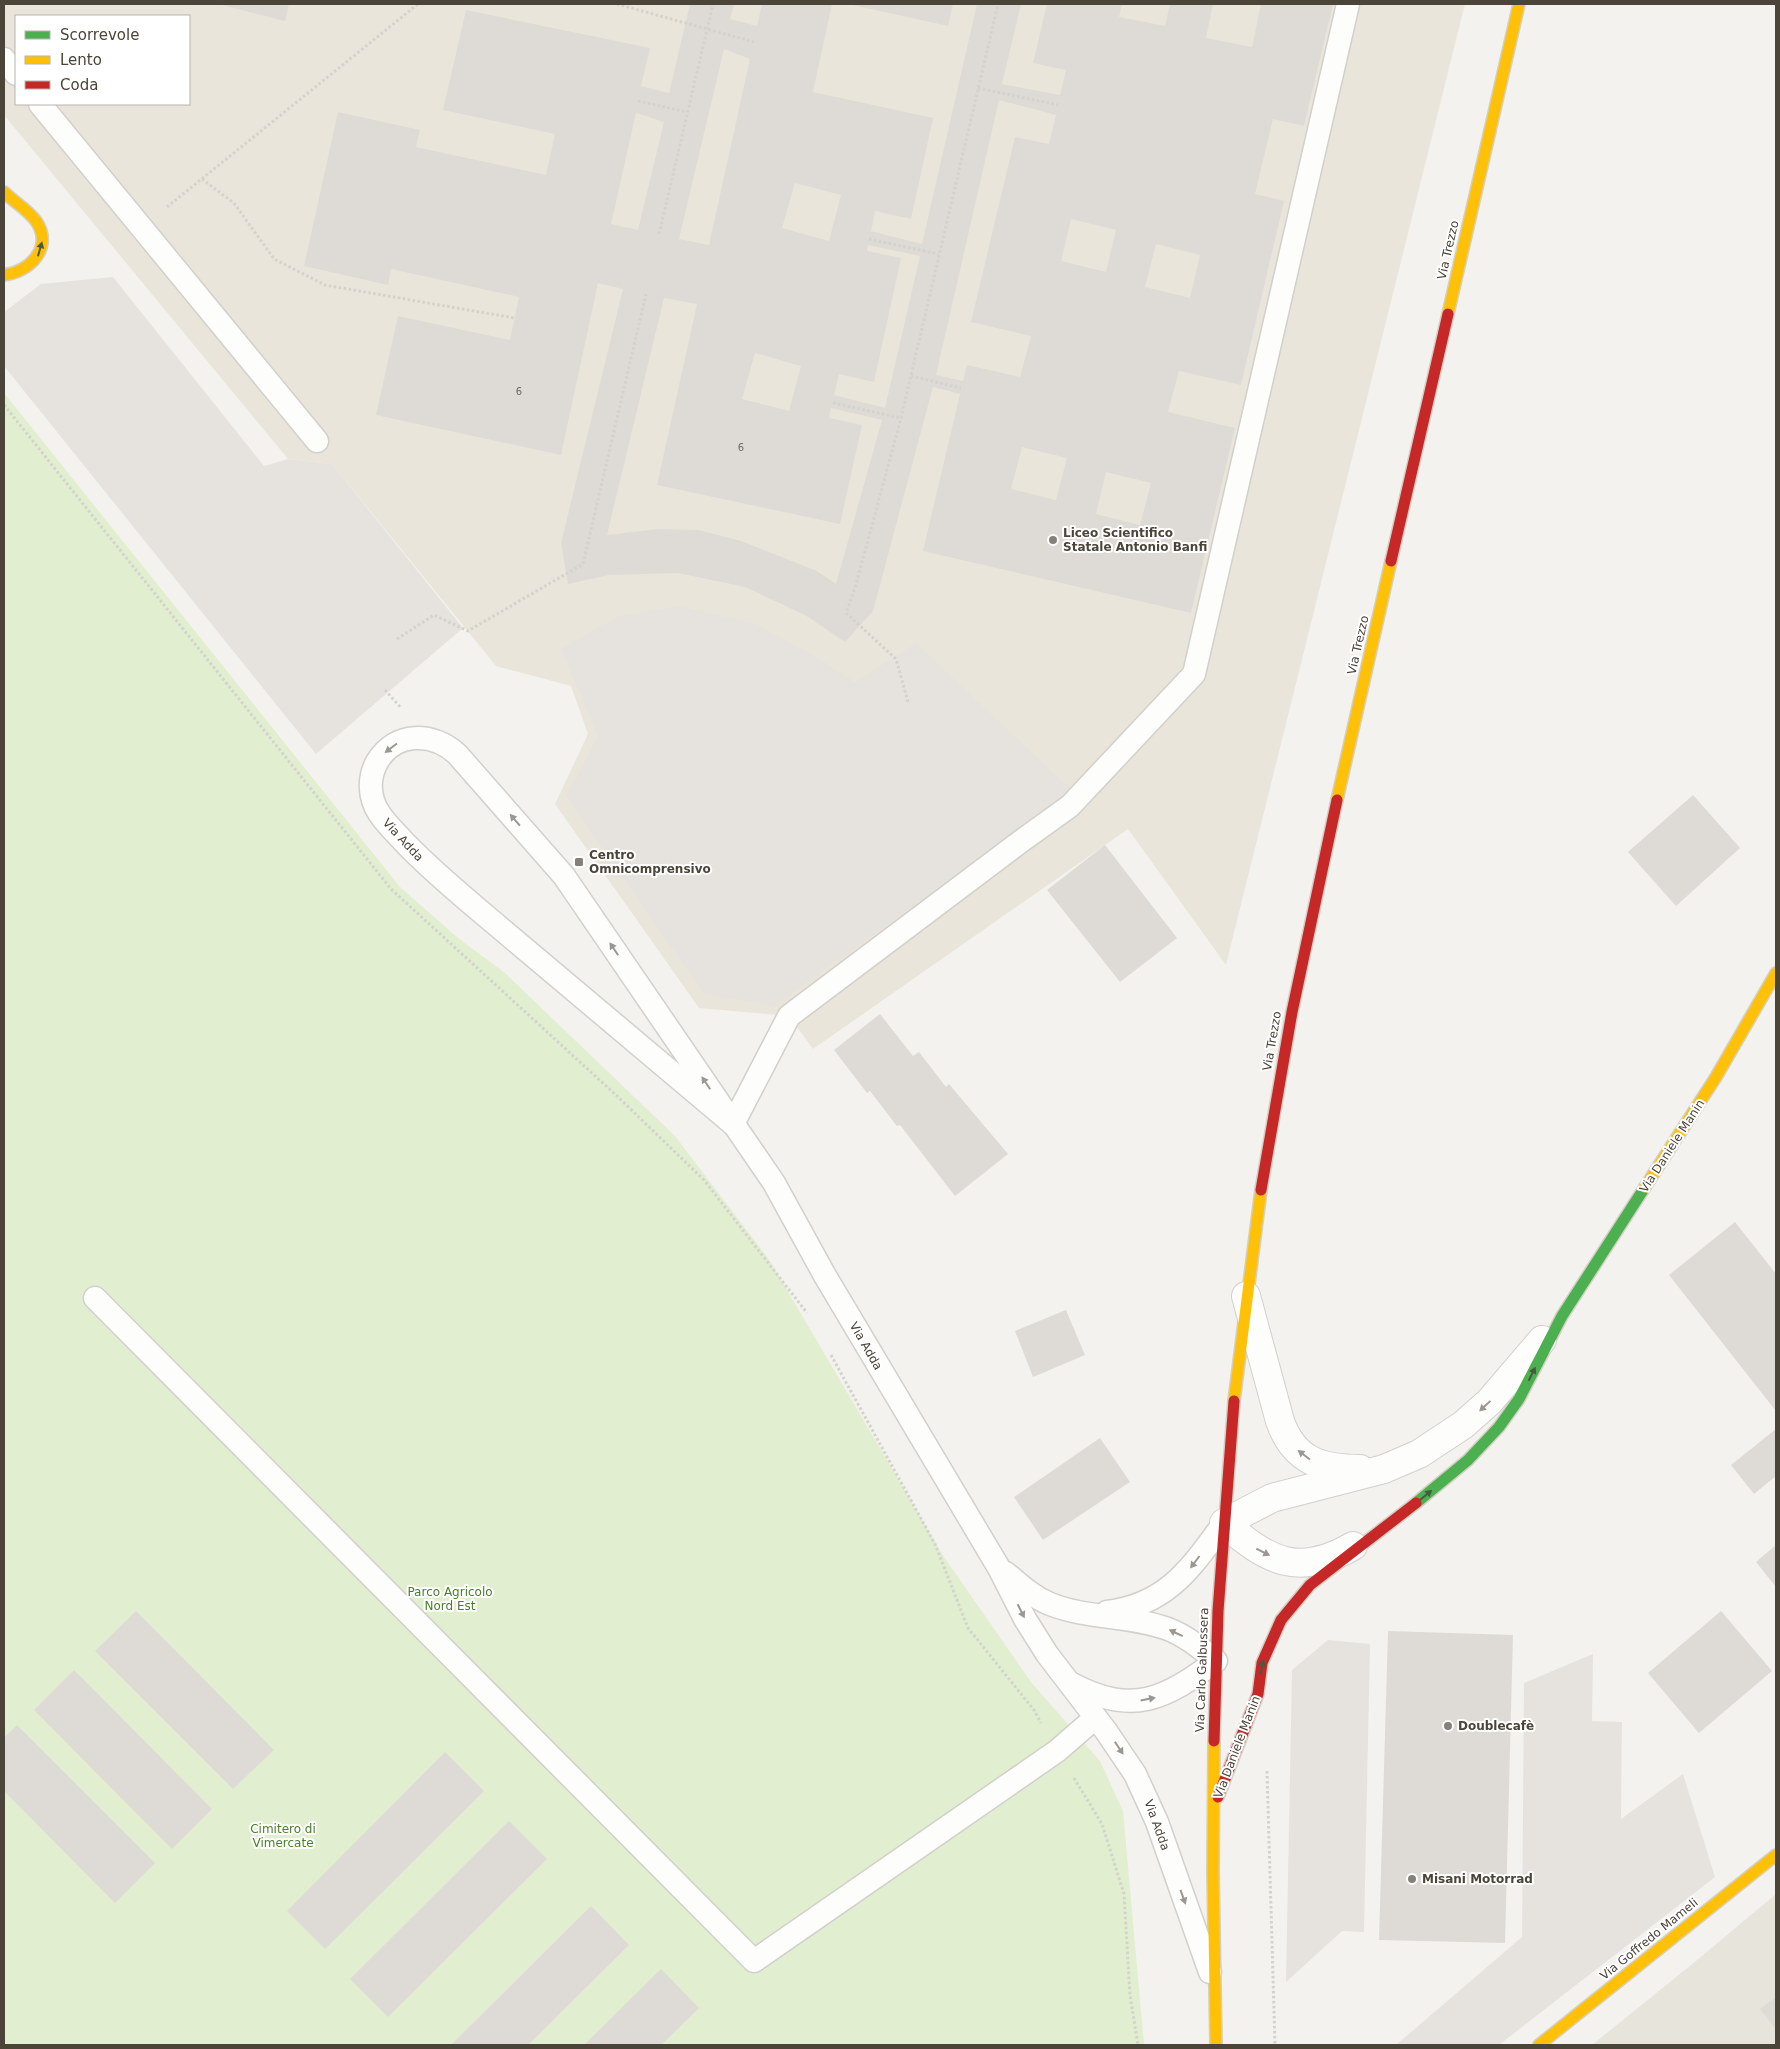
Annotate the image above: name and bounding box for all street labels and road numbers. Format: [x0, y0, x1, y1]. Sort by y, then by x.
street label: Via Trezzo [1434, 219, 1462, 281]
street label: Via Trezzo [1344, 614, 1372, 676]
street label: Via Adda [380, 816, 426, 864]
street label: Via Trezzo [1260, 1010, 1284, 1072]
street label: Via Daniele Manin [1637, 1097, 1707, 1195]
street label: Via Adda [847, 1320, 885, 1372]
street label: Via Carlo Galbussera [1193, 1607, 1211, 1733]
street label: Via Daniele Manin [1211, 1694, 1263, 1800]
street label: Via Adda [1141, 1798, 1173, 1852]
street label: Via Goffredo Mameli [1597, 1895, 1701, 1983]

